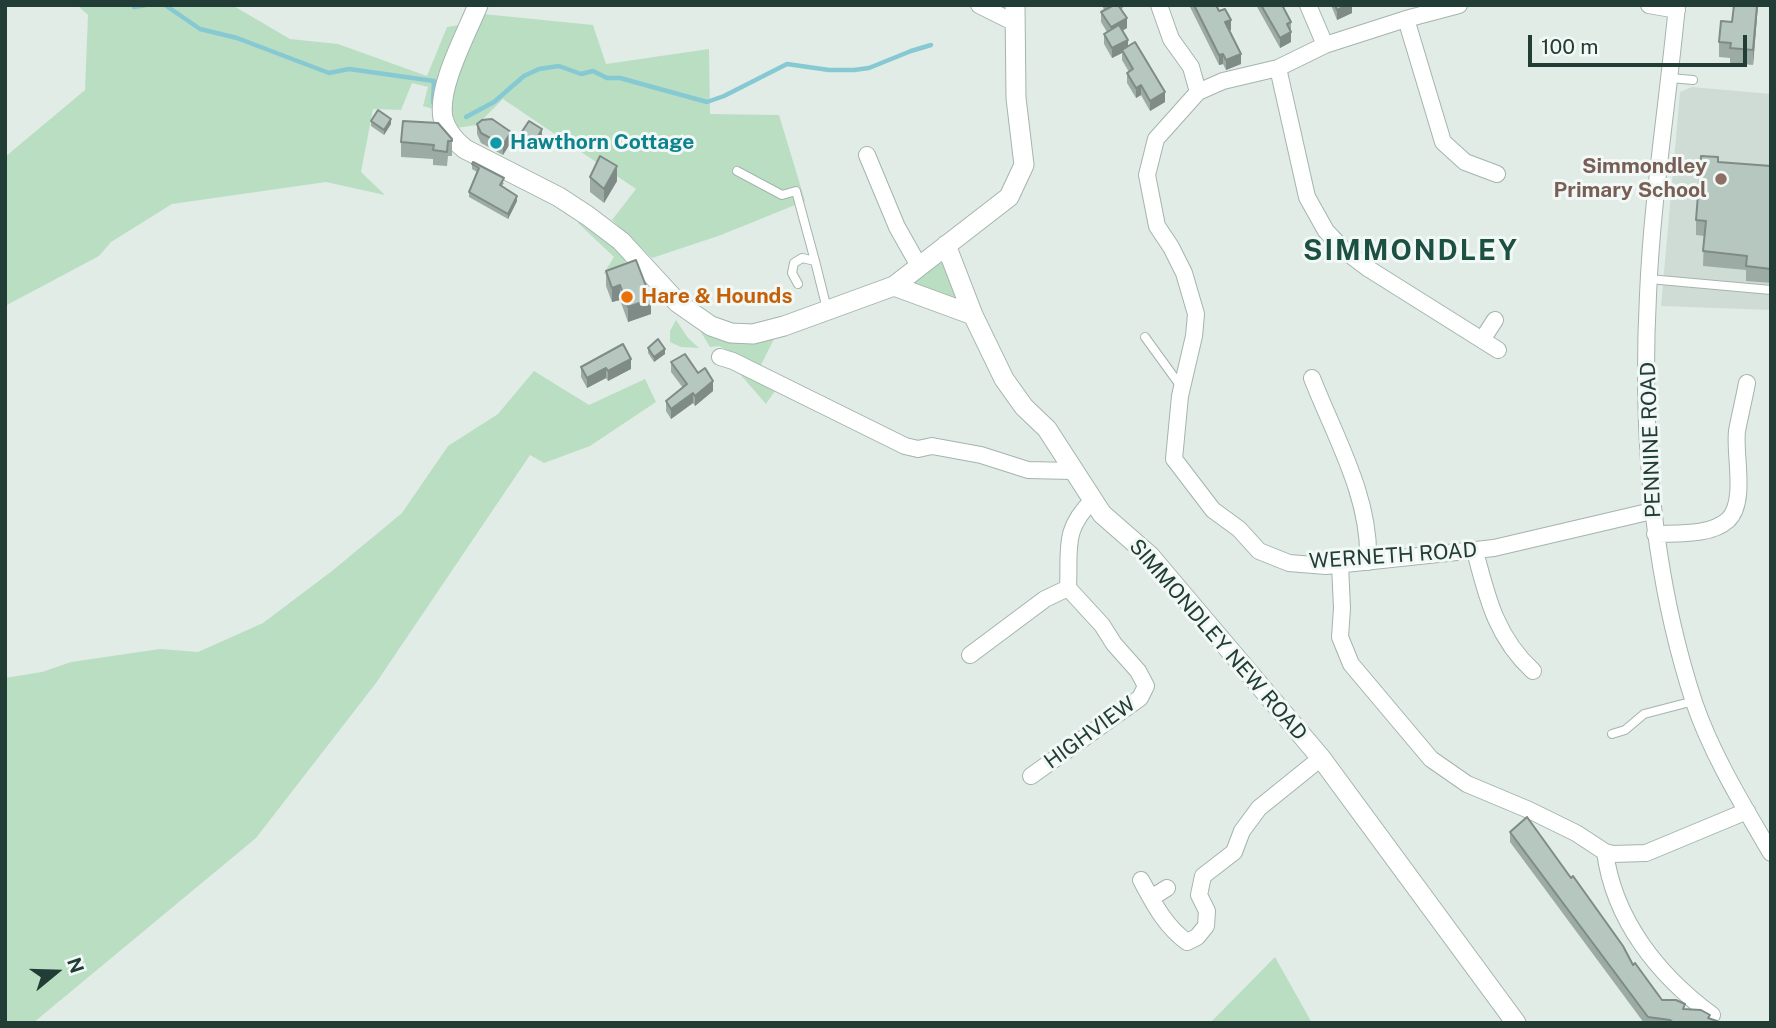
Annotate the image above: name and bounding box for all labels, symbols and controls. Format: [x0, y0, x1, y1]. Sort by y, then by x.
scale bar [1531, 21, 1750, 65]
text: 100 m [1541, 34, 1598, 59]
place label: Hawthorn Cottage [510, 130, 694, 156]
marker: Hawthorn Cottage [488, 135, 504, 151]
place label: Simmondley Primary School [1554, 154, 1707, 204]
marker: Simmondley Primary School [1713, 171, 1729, 187]
district label: SIMMONDLEY [1304, 234, 1518, 268]
place label: Hare & Hounds [641, 284, 792, 310]
marker: Hare & Hounds [619, 289, 635, 305]
street label: PENNINE ROAD [1636, 361, 1666, 519]
street label: SIMMONDLEY NEW ROAD [1124, 534, 1312, 746]
street label: WERNETH ROAD [1308, 538, 1478, 574]
street label: HIGHVIEW [1039, 691, 1141, 775]
north arrow [21, 937, 91, 1007]
text: N [63, 955, 89, 976]

